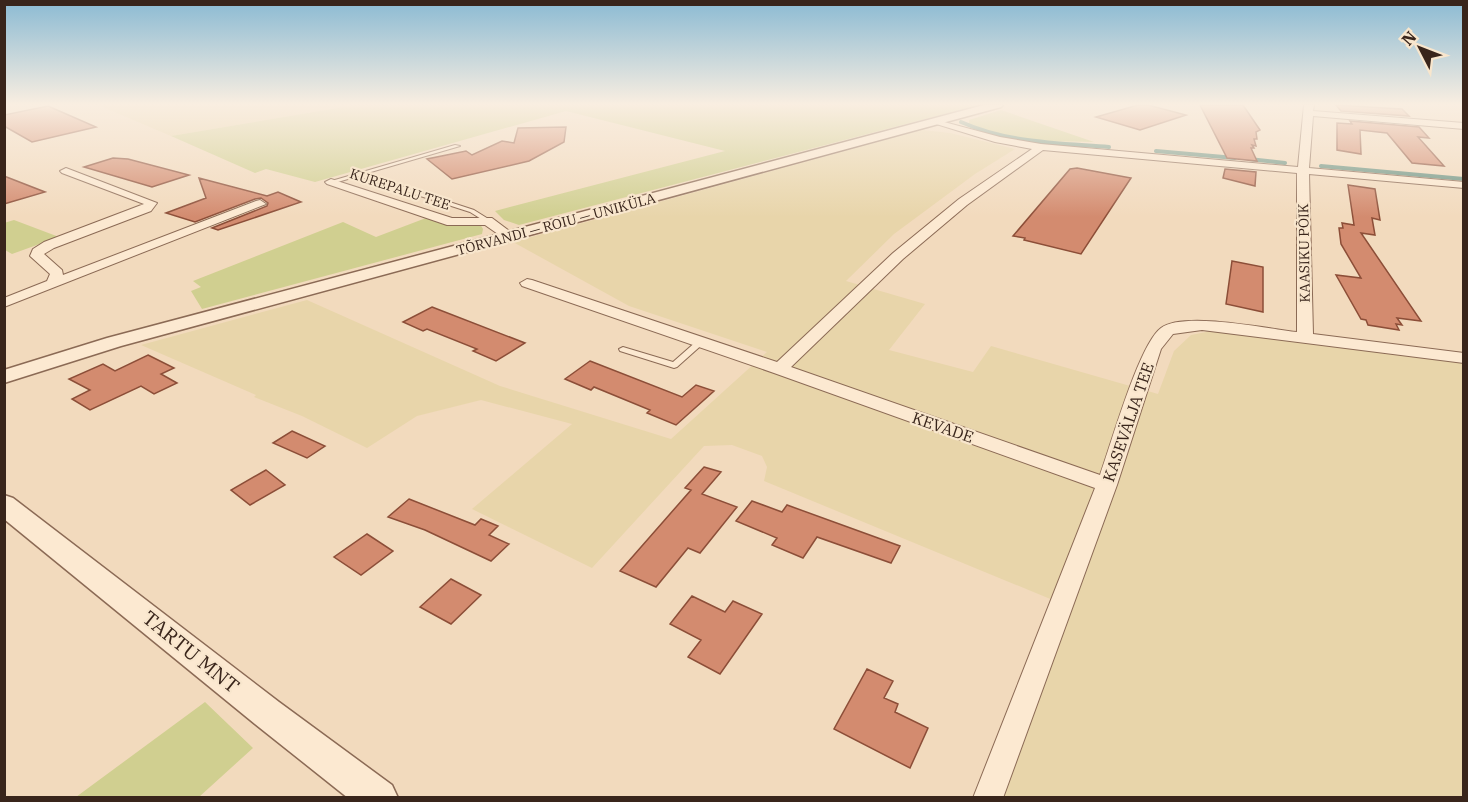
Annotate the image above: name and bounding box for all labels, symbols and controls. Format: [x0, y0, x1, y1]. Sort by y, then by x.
north arrow [1390, 18, 1450, 78]
text: N [1397, 27, 1421, 49]
street label: KUREPALU TEE [347, 164, 453, 214]
street label: TÕRVANDI — ROIU — UNIKÜLA [454, 189, 658, 259]
street label: KAASIKU PÕIK [1294, 203, 1314, 303]
street label: KASEVÄLJA TEE [1098, 360, 1158, 484]
street label: KEVADE [910, 407, 976, 447]
street label: TARTU MNT [137, 604, 245, 699]

